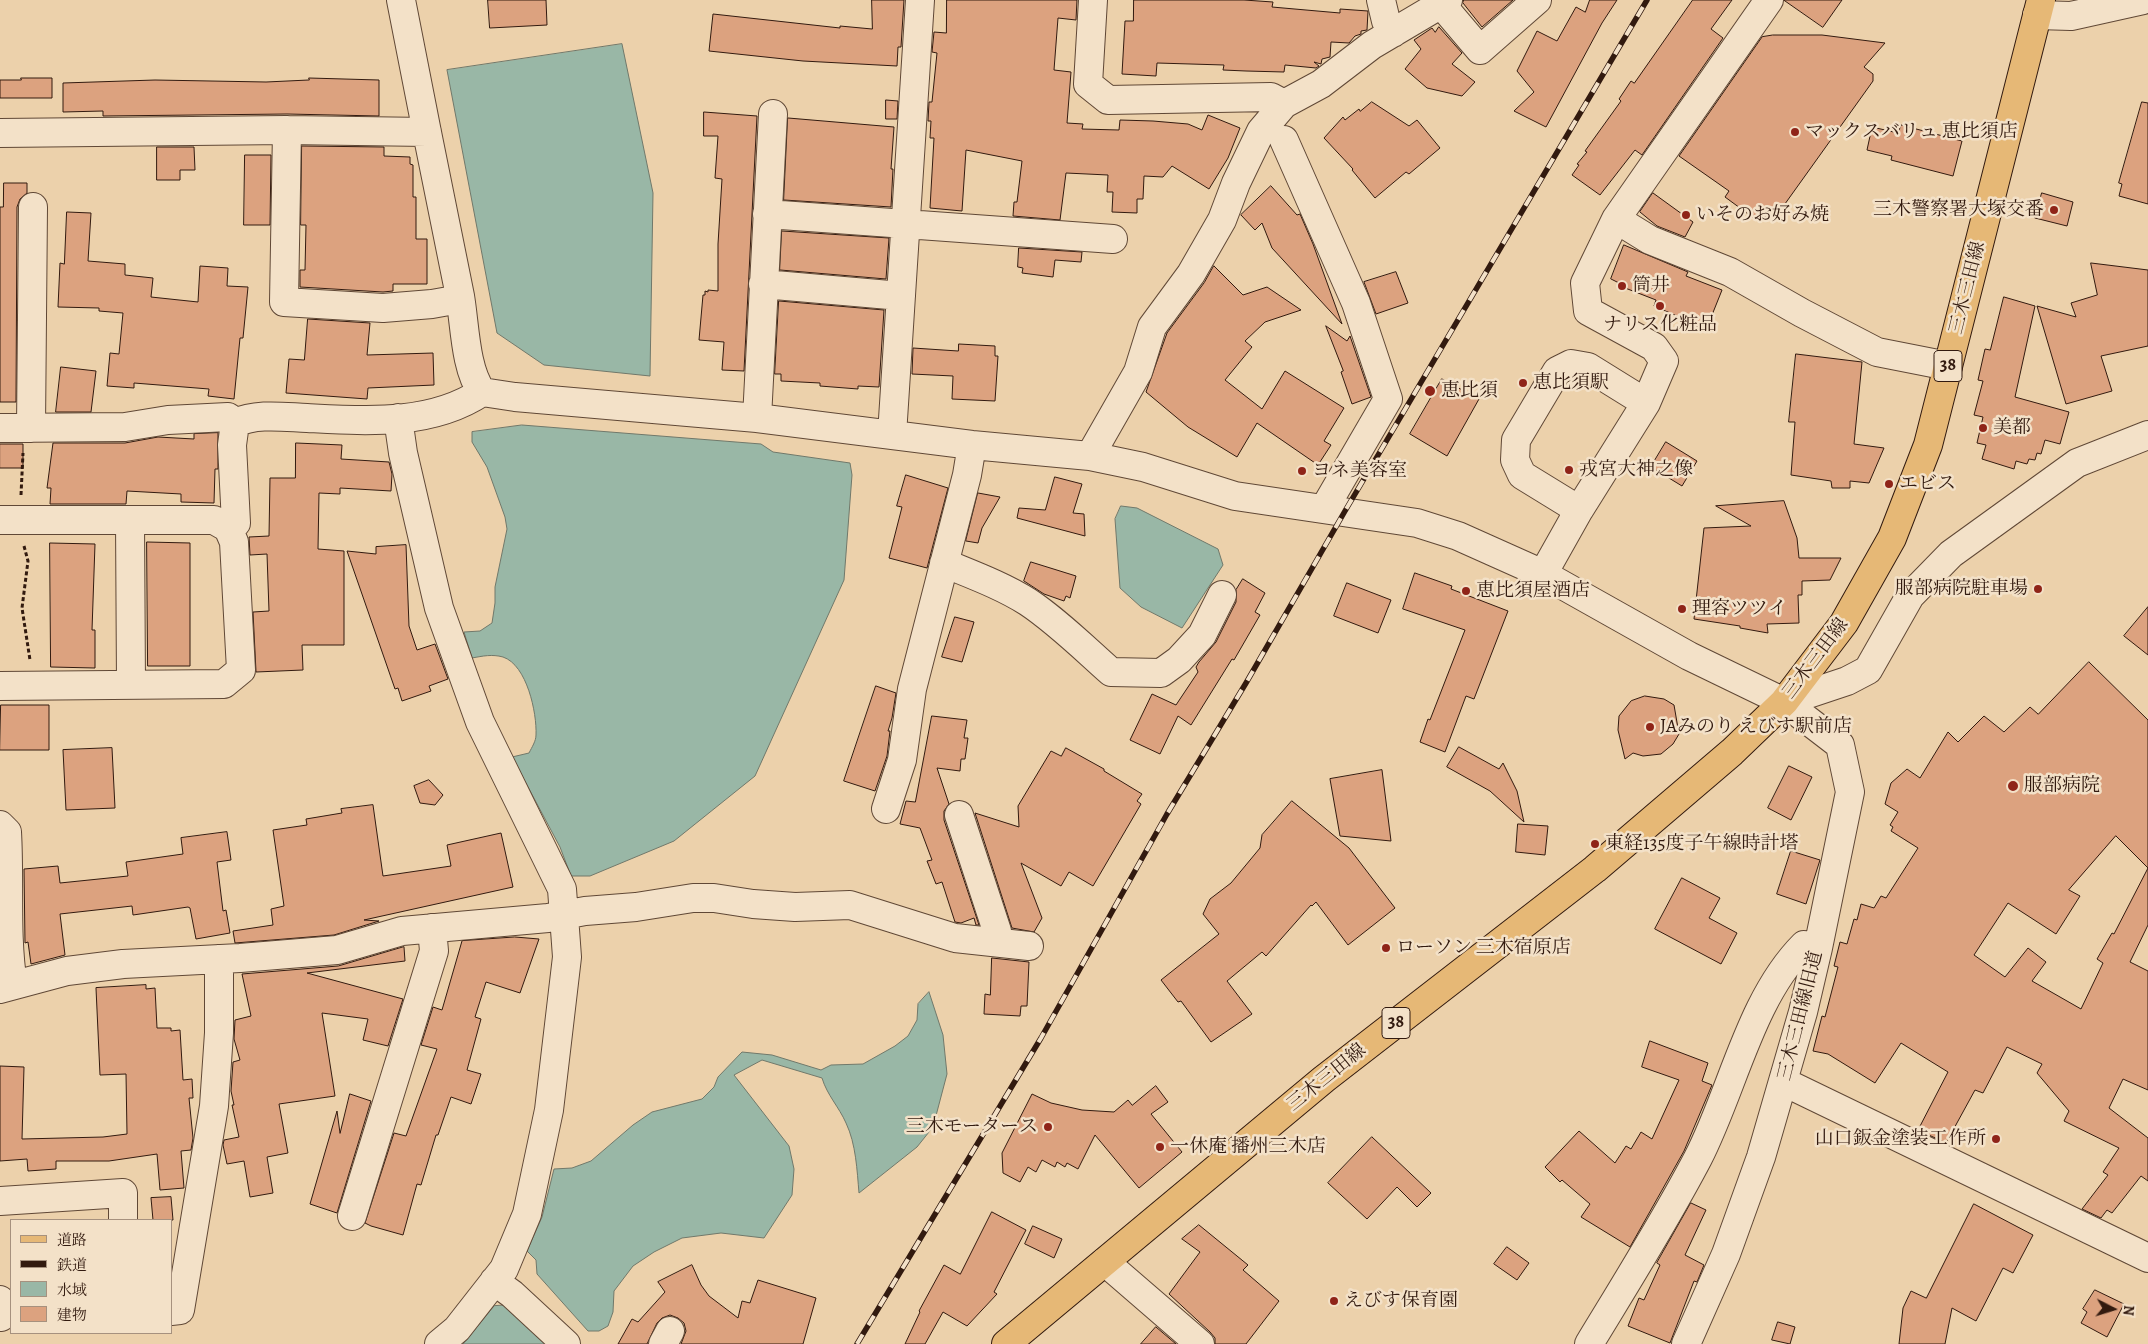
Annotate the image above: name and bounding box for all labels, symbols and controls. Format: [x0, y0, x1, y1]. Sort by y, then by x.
place label: マックスバリュ 恵比須店 [1805, 121, 2018, 143]
marker: マックスバリュ 恵比須店 [1789, 126, 1801, 138]
place label: 三木警察署大塚交番 [1873, 199, 2044, 221]
place label: いそのお好み焼 [1696, 204, 1829, 226]
marker: 三木警察署大塚交番 [2048, 204, 2060, 216]
marker: いそのお好み焼 [1680, 209, 1692, 221]
street label: 三木三田線 [1945, 239, 1991, 337]
place label: 筒井 [1632, 275, 1670, 297]
marker: 筒井 [1616, 280, 1628, 292]
marker: ナリス化粧品 [1654, 300, 1666, 312]
place label: ナリス化粧品 [1603, 314, 1717, 336]
road number: 38 [1934, 351, 1962, 382]
place label: 恵比須駅 [1533, 372, 1609, 394]
marker: 恵比須駅 [1517, 377, 1529, 389]
place label: 恵比須 [1441, 380, 1498, 402]
marker: 恵比須 [1423, 384, 1437, 398]
place label: 美都 [1993, 417, 2031, 439]
marker: 美都 [1977, 422, 1989, 434]
place label: 戎宮大神之像 [1579, 459, 1693, 481]
place label: ヨネ美容室 [1312, 460, 1407, 482]
marker: 戎宮大神之像 [1563, 464, 1575, 476]
marker: ヨネ美容室 [1296, 465, 1308, 477]
place label: エビス [1899, 473, 1956, 495]
marker: エビス [1883, 478, 1895, 490]
place label: 服部病院駐車場 [1895, 578, 2028, 600]
place label: 恵比須屋酒店 [1476, 580, 1590, 602]
marker: 服部病院駐車場 [2032, 583, 2044, 595]
marker: 恵比須屋酒店 [1460, 585, 1472, 597]
place label: 理容ツツイ [1692, 598, 1787, 620]
marker: 理容ツツイ [1676, 603, 1688, 615]
street label: 三木三田線 [1778, 614, 1854, 704]
place label: JAみのり えびす駅前店 [1660, 716, 1852, 738]
marker: JAみのり えびす駅前店 [1644, 721, 1656, 733]
place label: 服部病院 [2024, 775, 2100, 797]
marker: 服部病院 [2006, 779, 2020, 793]
place label: 東経135度子午線時計塔 [1605, 833, 1799, 855]
marker: 東経135度子午線時計塔 [1589, 838, 1601, 850]
place label: ローソン 三木宿原店 [1396, 937, 1571, 959]
marker: ローソン 三木宿原店 [1380, 942, 1392, 954]
street label: 三木三田線旧道 [1774, 949, 1828, 1083]
road number: 38 [1382, 1008, 1410, 1038]
street label: 三木三田線 [1283, 1039, 1371, 1117]
place label: 三木モータース [906, 1116, 1038, 1138]
marker: 三木モータース [1042, 1121, 1054, 1133]
place label: 山口鈑金塗装工作所 [1815, 1128, 1986, 1150]
marker: 山口鈑金塗装工作所 [1990, 1133, 2002, 1145]
place label: 一休庵 播州三木店 [1170, 1136, 1326, 1158]
marker: 一休庵 播州三木店 [1154, 1141, 1166, 1153]
legend [10, 1219, 172, 1334]
text: 道路 [57, 1230, 87, 1250]
text: 鉄道 [57, 1255, 87, 1275]
text: 水域 [57, 1280, 87, 1300]
north arrow [2088, 1284, 2138, 1334]
place label: えびす保育園 [1344, 1290, 1458, 1312]
marker: えびす保育園 [1328, 1295, 1340, 1307]
text: N [2119, 1304, 2138, 1316]
text: 建物 [57, 1305, 87, 1325]

